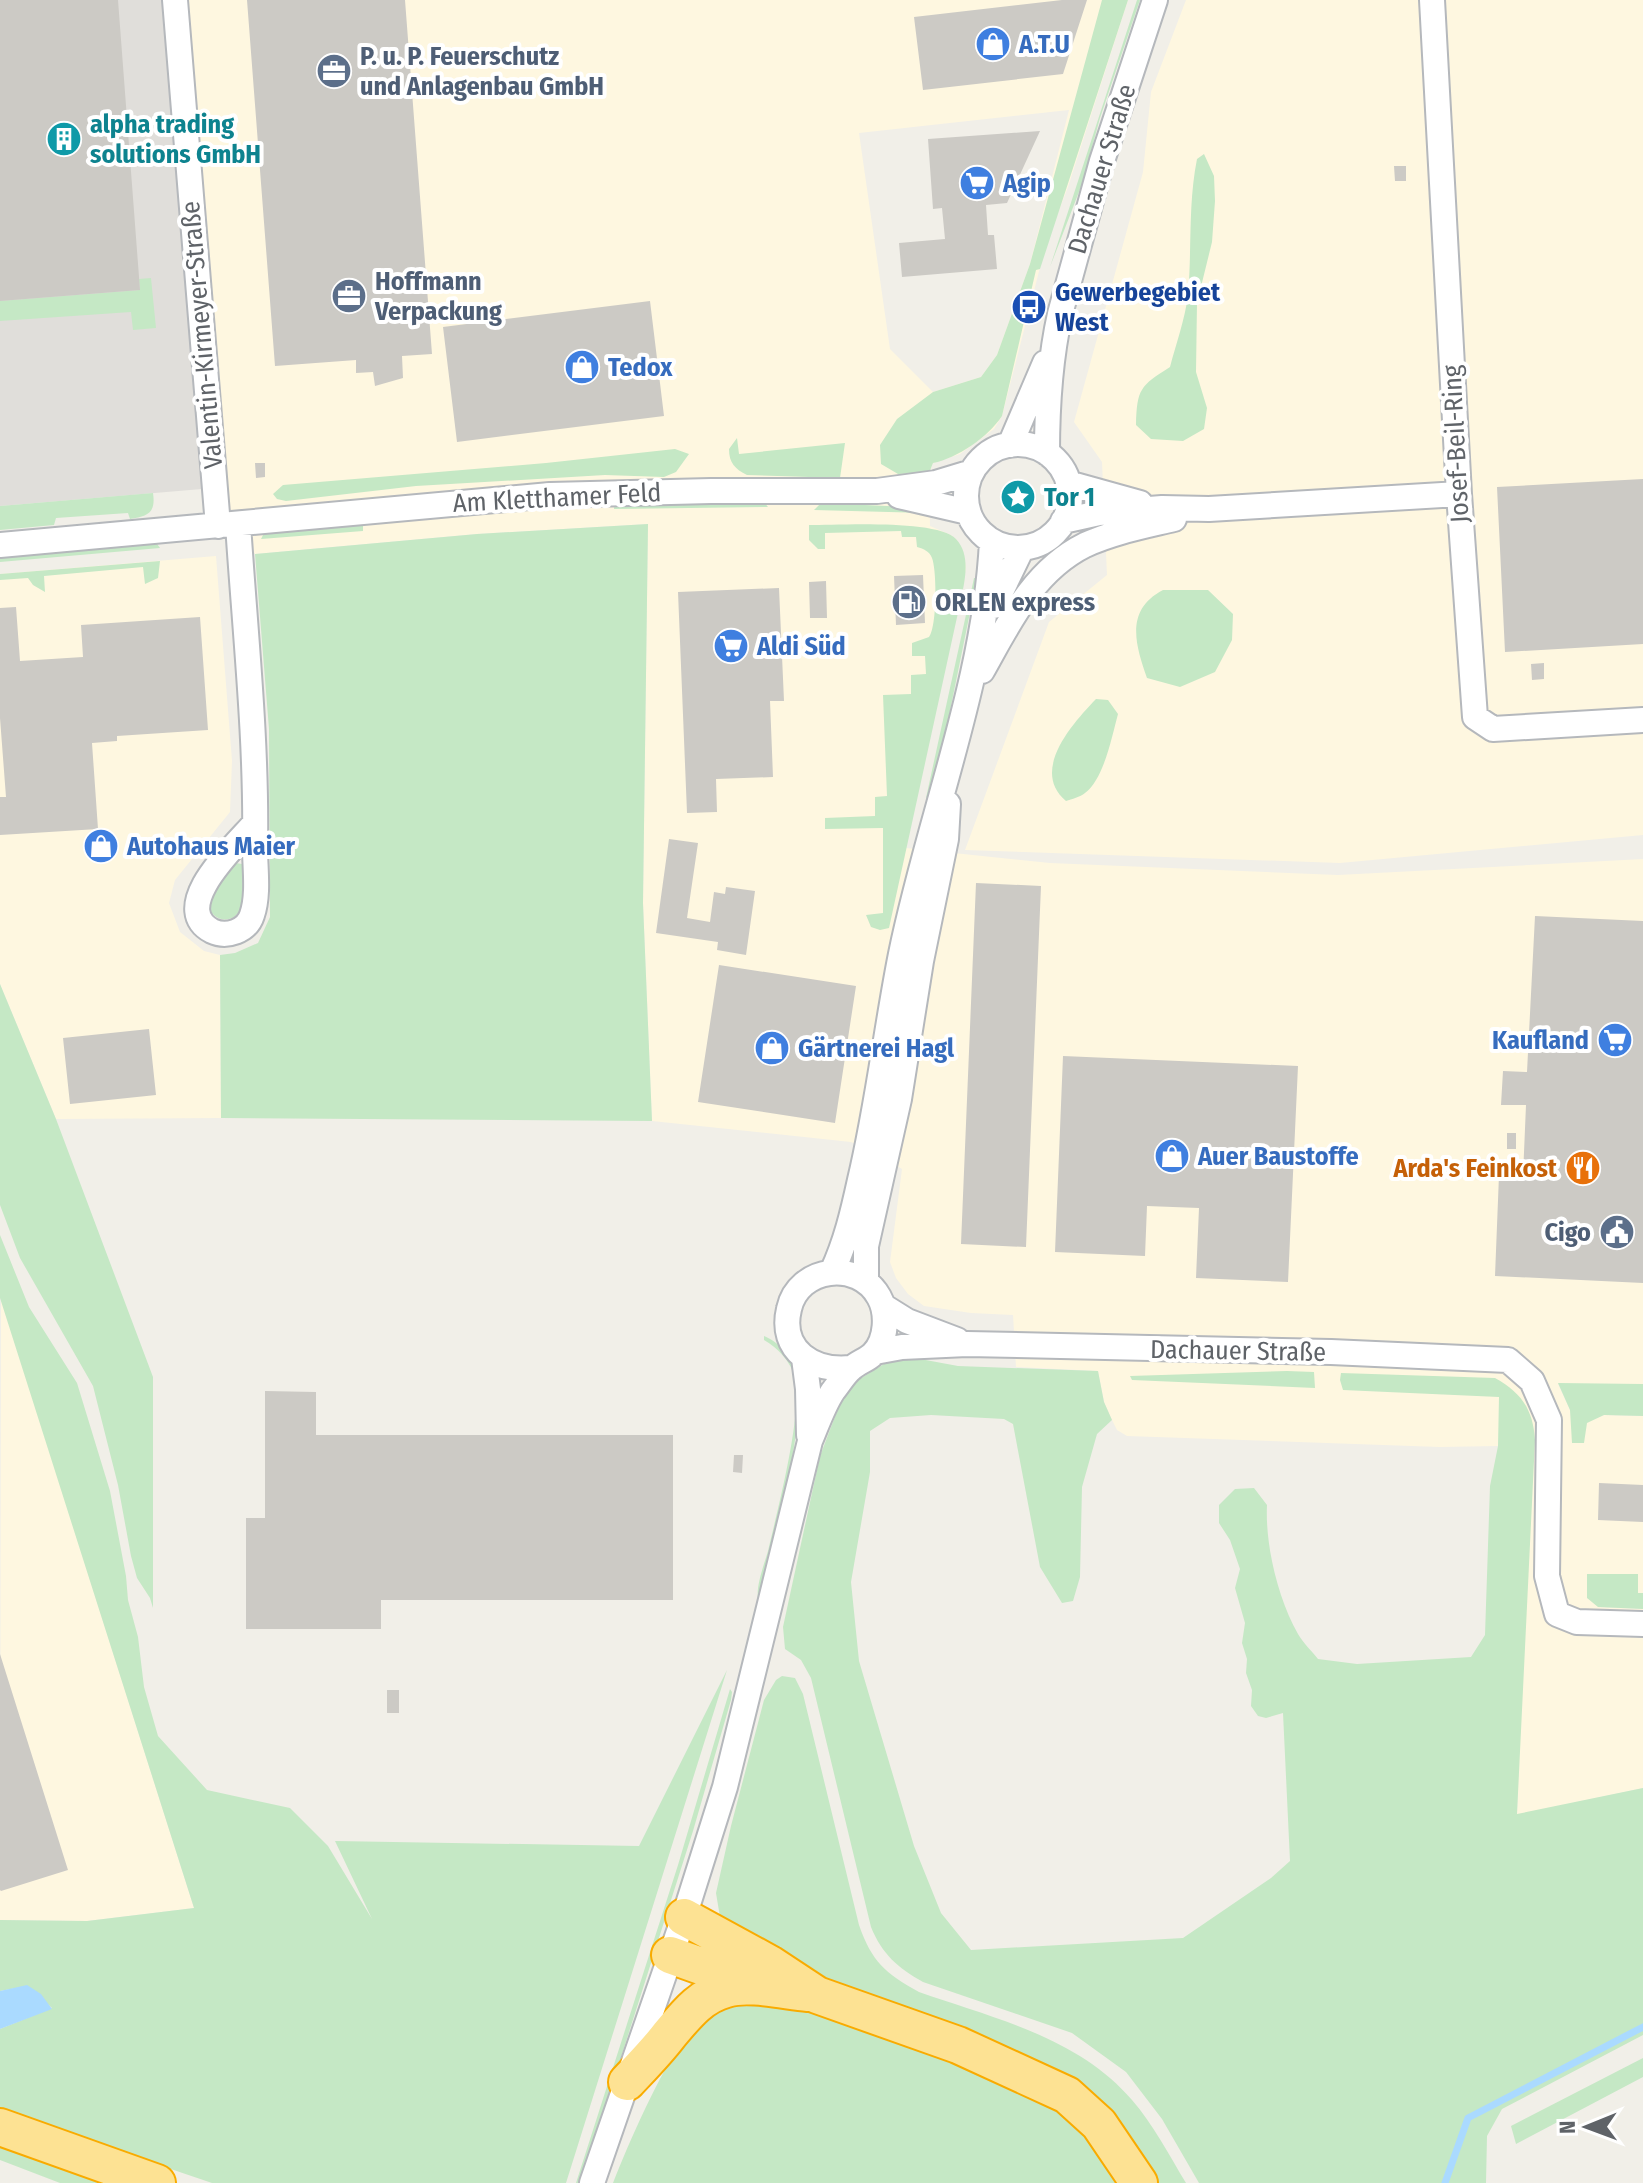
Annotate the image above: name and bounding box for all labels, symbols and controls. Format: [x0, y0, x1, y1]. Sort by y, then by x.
shop icon: A.T.U [974, 25, 1012, 63]
place label: A.T.U [1018, 29, 1070, 60]
place label: P. u. P. Feuerschutz und Anlagenbau GmbH [360, 41, 604, 102]
office icon: P. u. P. Feuerschutz und Anlagenbau GmbH [315, 52, 353, 90]
street label: Dachauer Straße [1061, 80, 1143, 258]
place label: alpha trading solutions GmbH [90, 109, 261, 170]
building icon: alpha trading solutions GmbH [45, 120, 83, 158]
supermarket icon: Agip [958, 164, 996, 202]
place label: Agip [1002, 168, 1051, 199]
street label: Valentin-Kirmeyer-Straße [175, 200, 229, 470]
place label: Hoffmann Verpackung [374, 266, 502, 327]
office icon: Hoffmann Verpackung [330, 277, 368, 315]
place label: Gewerbegebiet West [1055, 277, 1221, 338]
bus stop icon: Gewerbegebiet West [1010, 288, 1048, 326]
shop icon: Tedox [563, 348, 601, 386]
place label: Tedox [608, 352, 673, 383]
street label: Josef-Beil-Ring [1436, 363, 1476, 524]
street label: Am Kletthamer Feld [452, 477, 662, 519]
place icon: Tor 1 [999, 478, 1037, 516]
place label: Tor 1 [1044, 482, 1095, 513]
fuel station icon: ORLEN express [890, 583, 928, 621]
place label: ORLEN express [935, 587, 1095, 618]
supermarket icon: Aldi Süd [712, 627, 750, 665]
place label: Aldi Süd [756, 631, 846, 662]
shop icon: Autohaus Maier [82, 827, 120, 865]
place label: Autohaus Maier [126, 831, 296, 862]
supermarket icon: Kaufland [1596, 1021, 1634, 1059]
place label: Kaufland [1492, 1025, 1589, 1056]
shop icon: Gärtnerei Hagl [753, 1029, 791, 1067]
place label: Gärtnerei Hagl [798, 1033, 955, 1064]
shop icon: Auer Baustoffe [1153, 1137, 1191, 1175]
place label: Auer Baustoffe [1197, 1141, 1359, 1172]
restaurant icon: Arda's Feinkost [1564, 1149, 1602, 1187]
place label: Arda's Feinkost [1392, 1153, 1558, 1184]
public building icon: Cigo [1598, 1213, 1636, 1251]
place label: Cigo [1544, 1217, 1591, 1248]
street label: Dachauer Straße [1150, 1334, 1326, 1368]
north arrow [1547, 2087, 1627, 2167]
text: N [1554, 2121, 1581, 2134]

